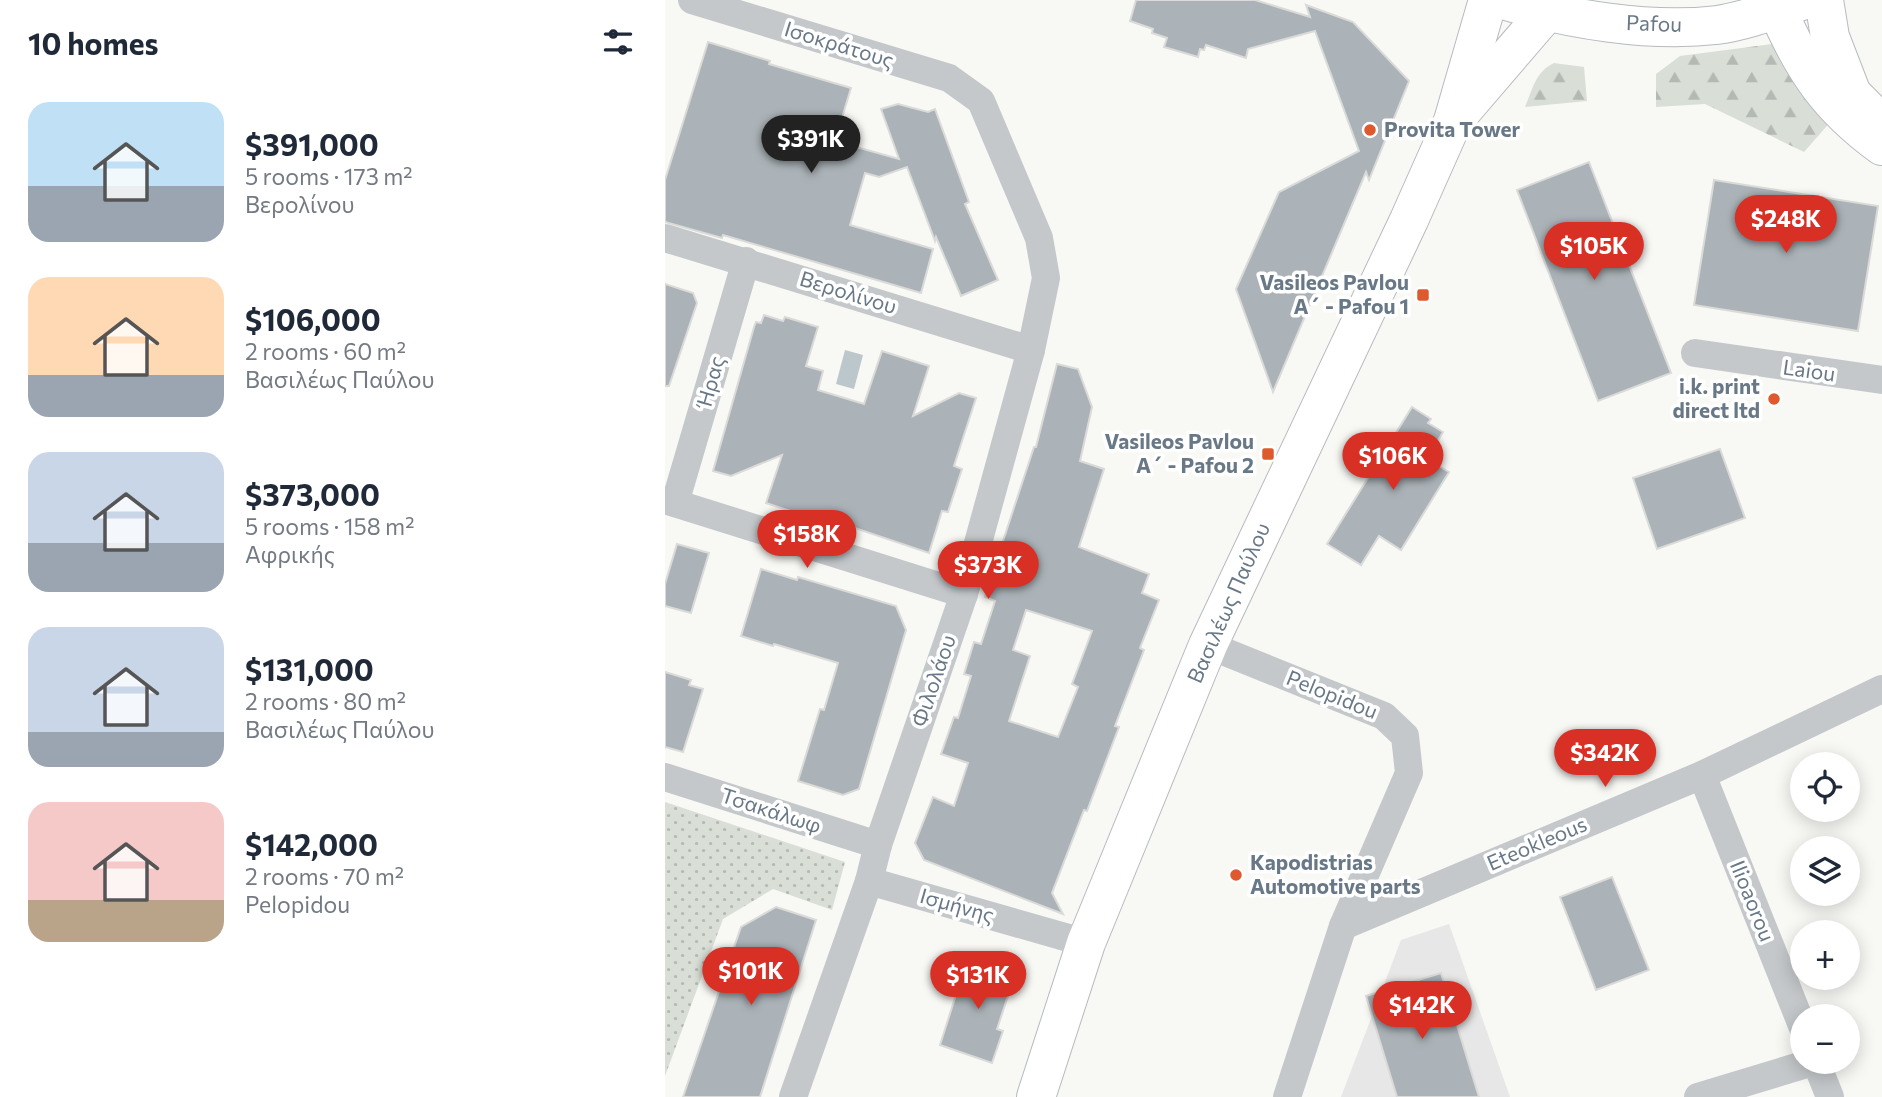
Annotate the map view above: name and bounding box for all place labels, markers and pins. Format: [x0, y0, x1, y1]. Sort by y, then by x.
pin: $391K [762, 116, 860, 175]
place label: Provita Tower [1384, 116, 1520, 141]
marker: Provita Tower [1362, 122, 1378, 138]
pin: $248K [1737, 196, 1835, 255]
pin: $105K [1545, 222, 1643, 282]
place label: Vasileos Pavlou A´ - Pafou 1 [1260, 269, 1409, 318]
marker: Vasileos Pavlou A´ - Pafou 1 [1415, 287, 1431, 303]
place label: i.k. print direct ltd [1673, 373, 1760, 422]
marker: i.k. print direct ltd [1766, 391, 1782, 407]
place label: Vasileos Pavlou A´ - Pafou 2 [1105, 428, 1254, 477]
pin: $106K [1344, 433, 1442, 492]
marker: Vasileos Pavlou A´ - Pafou 2 [1260, 446, 1276, 462]
pin: $158K [758, 510, 856, 570]
pin: $373K [939, 542, 1037, 601]
pin: $342K [1556, 730, 1654, 789]
place label: Kapodistrias Automotive parts [1250, 849, 1421, 898]
marker: Kapodistrias Automotive parts [1228, 867, 1244, 883]
pin: $101K [702, 948, 800, 1007]
pin: $131K [929, 951, 1027, 1011]
pin: $142K [1373, 982, 1471, 1041]

